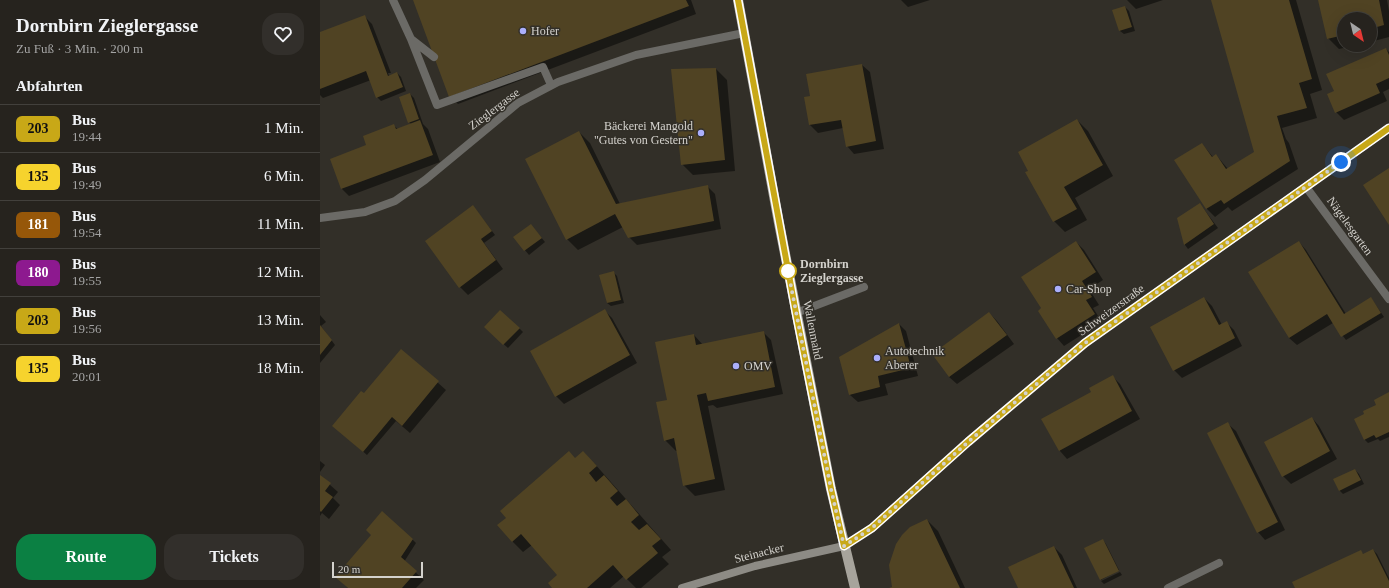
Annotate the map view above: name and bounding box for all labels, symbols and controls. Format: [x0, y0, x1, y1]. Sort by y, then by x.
north arrow [1337, 12, 1377, 52]
map controls [1337, 12, 1377, 52]
button: heart [262, 13, 304, 55]
text: Dornbirn Zieglergasse [16, 15, 198, 36]
place label: Hofer [531, 24, 559, 38]
marker: Hofer [518, 26, 528, 36]
text: Zu Fuß · 3 Min. · 200 m [16, 41, 143, 56]
text: Abfahrten [16, 78, 83, 94]
street label: Zieglergasse [466, 85, 522, 133]
text: Bus [72, 112, 96, 128]
place label: Bäckerei Mangold "Gutes von Gestern" [594, 119, 693, 147]
text: 1 Min. [264, 120, 304, 136]
text: 203 [28, 121, 49, 136]
marker: Bäckerei Mangold "Gutes von Gestern" [696, 128, 706, 138]
text: 19:44 [72, 129, 102, 144]
your location [1331, 152, 1351, 172]
text: Bus [72, 160, 96, 176]
text: 6 Min. [264, 168, 304, 184]
text: 135 [28, 169, 49, 184]
text: 19:49 [72, 177, 102, 192]
street label: Nägelesgarten [1324, 194, 1376, 258]
text: Bus [72, 208, 96, 224]
text: 11 Min. [257, 216, 304, 232]
text: 181 [28, 217, 49, 232]
text: 19:54 [72, 225, 102, 240]
text: Bus [72, 256, 96, 272]
place label: Dornbirn Zieglergasse [800, 257, 864, 285]
marker: Dornbirn Zieglergasse [779, 262, 797, 280]
text: 12 Min. [256, 264, 304, 280]
text: 180 [28, 265, 49, 280]
text: 19:55 [72, 273, 102, 288]
street label: Schweizerstraße [1075, 281, 1147, 339]
place label: Car-Shop [1066, 282, 1112, 296]
marker: Car-Shop [1053, 284, 1063, 294]
street label: Wallenmahd [800, 299, 826, 361]
text: Bus [72, 304, 96, 320]
text: 13 Min. [256, 312, 304, 328]
text: 203 [28, 313, 49, 328]
text: 19:56 [72, 321, 102, 336]
place label: Autotechnik Aberer [885, 344, 944, 372]
text: Bus [72, 352, 96, 368]
marker: Autotechnik Aberer [872, 353, 882, 363]
place label: OMV [744, 359, 772, 373]
text: 18 Min. [256, 360, 304, 376]
text: 135 [28, 361, 49, 376]
marker: OMV [731, 361, 741, 371]
text: 20:01 [72, 369, 102, 384]
button: Route [16, 534, 156, 580]
button: Tickets [164, 534, 304, 580]
street label: Steinacker [733, 540, 785, 566]
scale bar [332, 560, 423, 579]
text: 20 m [338, 563, 360, 575]

